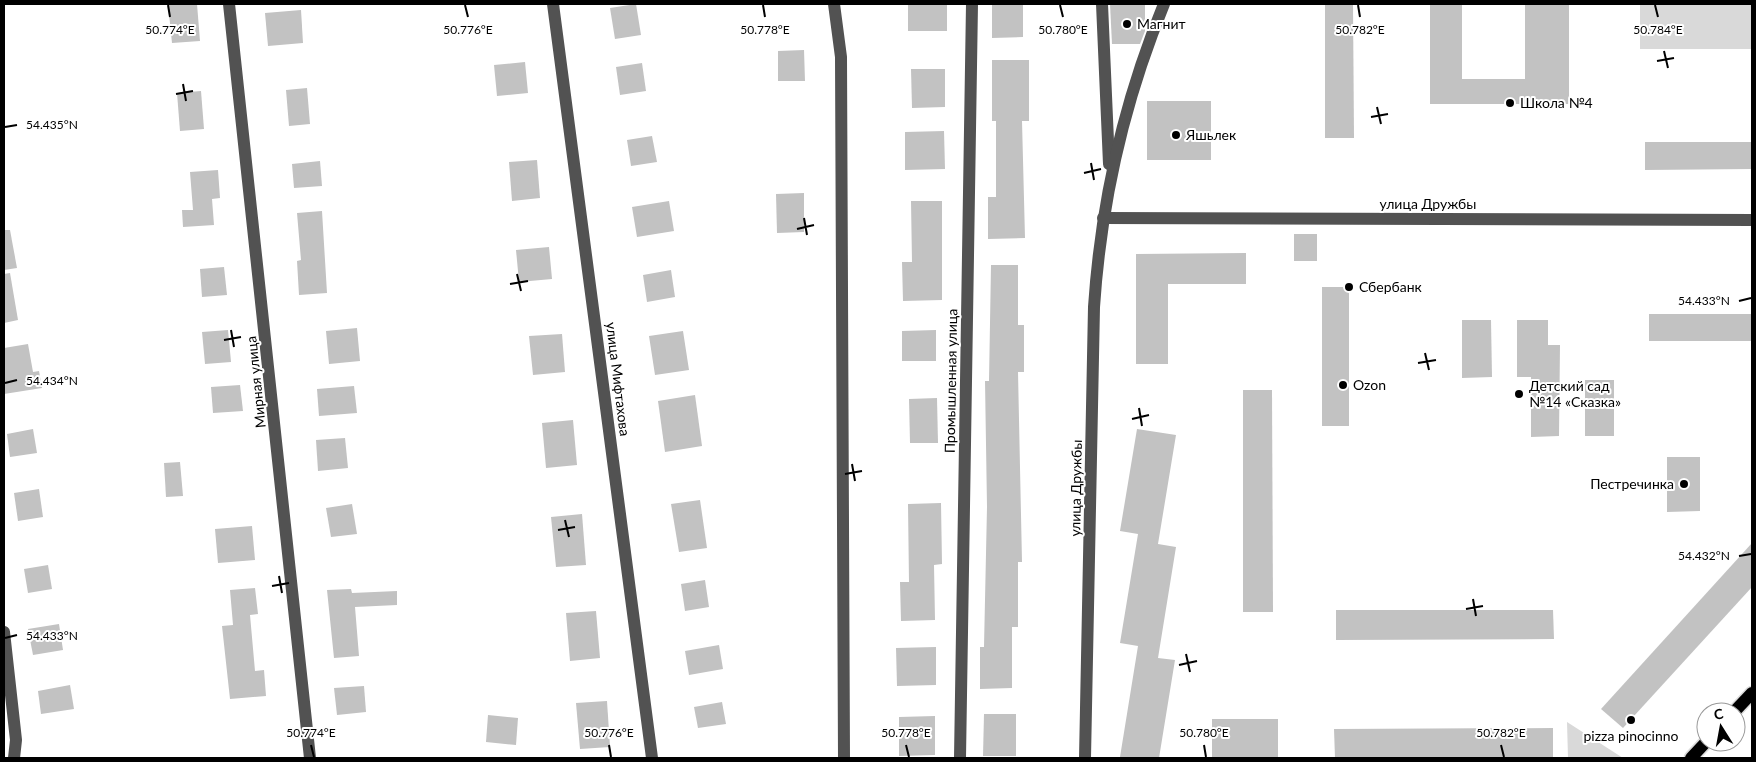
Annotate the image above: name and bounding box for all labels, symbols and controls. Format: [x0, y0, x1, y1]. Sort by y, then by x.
place label: Магнит [1137, 15, 1186, 32]
marker: Магнит [1121, 18, 1133, 30]
text: 50.774°E [145, 22, 195, 37]
text: 50.776°E [443, 22, 493, 37]
text: 50.778°E [740, 22, 790, 37]
text: 50.780°E [1038, 22, 1088, 37]
text: 50.782°E [1335, 22, 1385, 37]
text: 50.784°E [1633, 22, 1683, 37]
place label: Школа №4 [1520, 94, 1593, 111]
marker: Школа №4 [1504, 97, 1516, 109]
text: 54.435°N [26, 117, 78, 132]
place label: Яшьлек [1185, 126, 1237, 143]
marker: Яшьлек [1170, 129, 1182, 141]
street label: улица Дружбы [1380, 195, 1476, 212]
place label: Сбербанк [1359, 278, 1423, 295]
marker: Сбербанк [1343, 281, 1355, 293]
text: 54.433°N [1678, 293, 1730, 308]
street label: Промышленная улица [941, 309, 960, 453]
street label: улица Мифтахова [603, 321, 634, 437]
street label: Мирная улица [242, 335, 269, 429]
text: 54.434°N [26, 373, 78, 388]
place label: Ozon [1353, 376, 1386, 393]
place label: Детский сад №14 «Сказка» [1529, 377, 1621, 410]
marker: Ozon [1337, 379, 1349, 391]
marker: Детский сад №14 «Сказка» [1513, 388, 1525, 400]
street label: улица Дружбы [1066, 439, 1085, 537]
place label: Пестречинка [1590, 475, 1674, 492]
marker: Пестречинка [1678, 478, 1690, 490]
text: 54.432°N [1678, 548, 1730, 563]
text: 54.433°N [26, 628, 78, 643]
north arrow [1696, 702, 1746, 752]
text: С [1712, 704, 1725, 723]
marker: pizza pinocinno [1625, 714, 1637, 726]
text: 50.774°E [286, 725, 336, 740]
text: 50.776°E [584, 725, 634, 740]
text: 50.778°E [881, 725, 931, 740]
text: 50.780°E [1179, 725, 1229, 740]
text: 50.782°E [1476, 725, 1526, 740]
place label: pizza pinocinno [1584, 727, 1679, 744]

